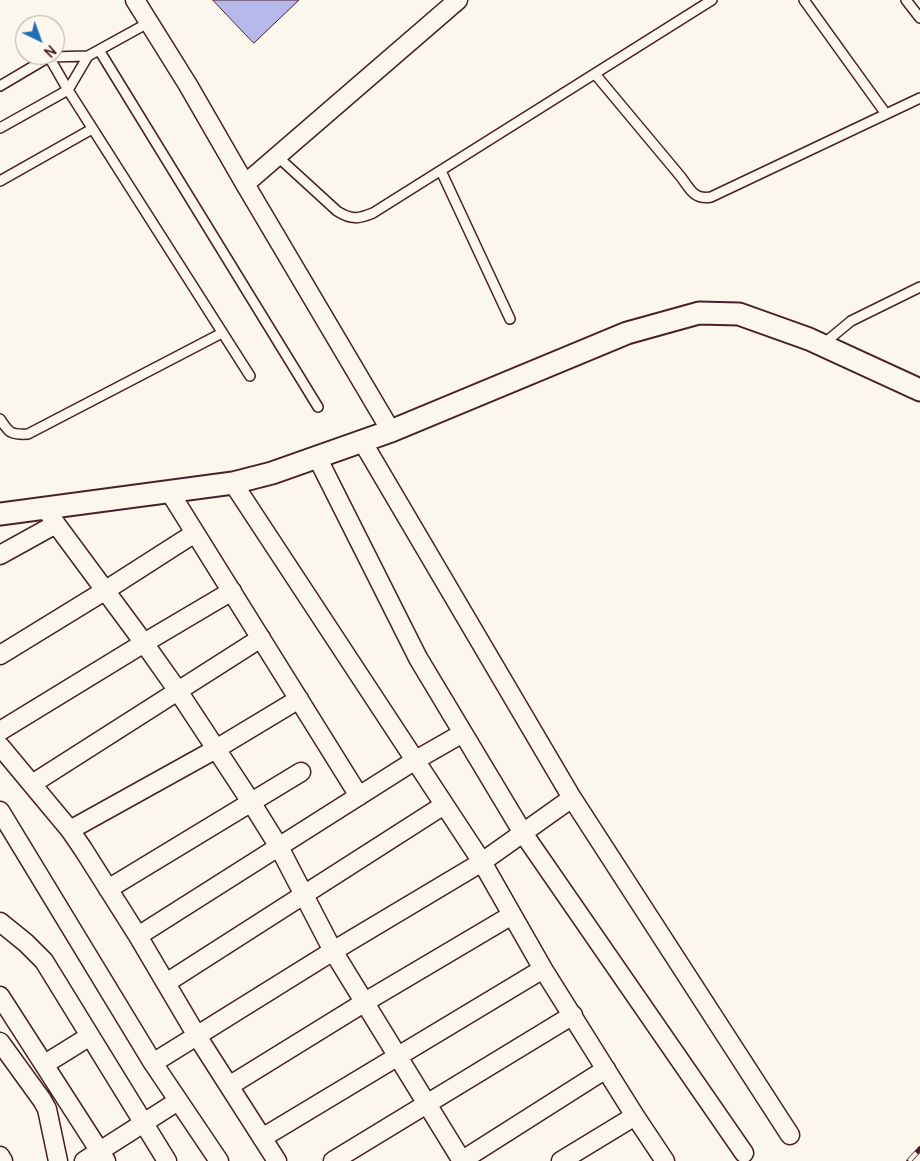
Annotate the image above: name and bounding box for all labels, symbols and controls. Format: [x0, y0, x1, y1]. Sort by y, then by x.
north arrow [15, 15, 65, 65]
text: N [40, 41, 59, 60]

